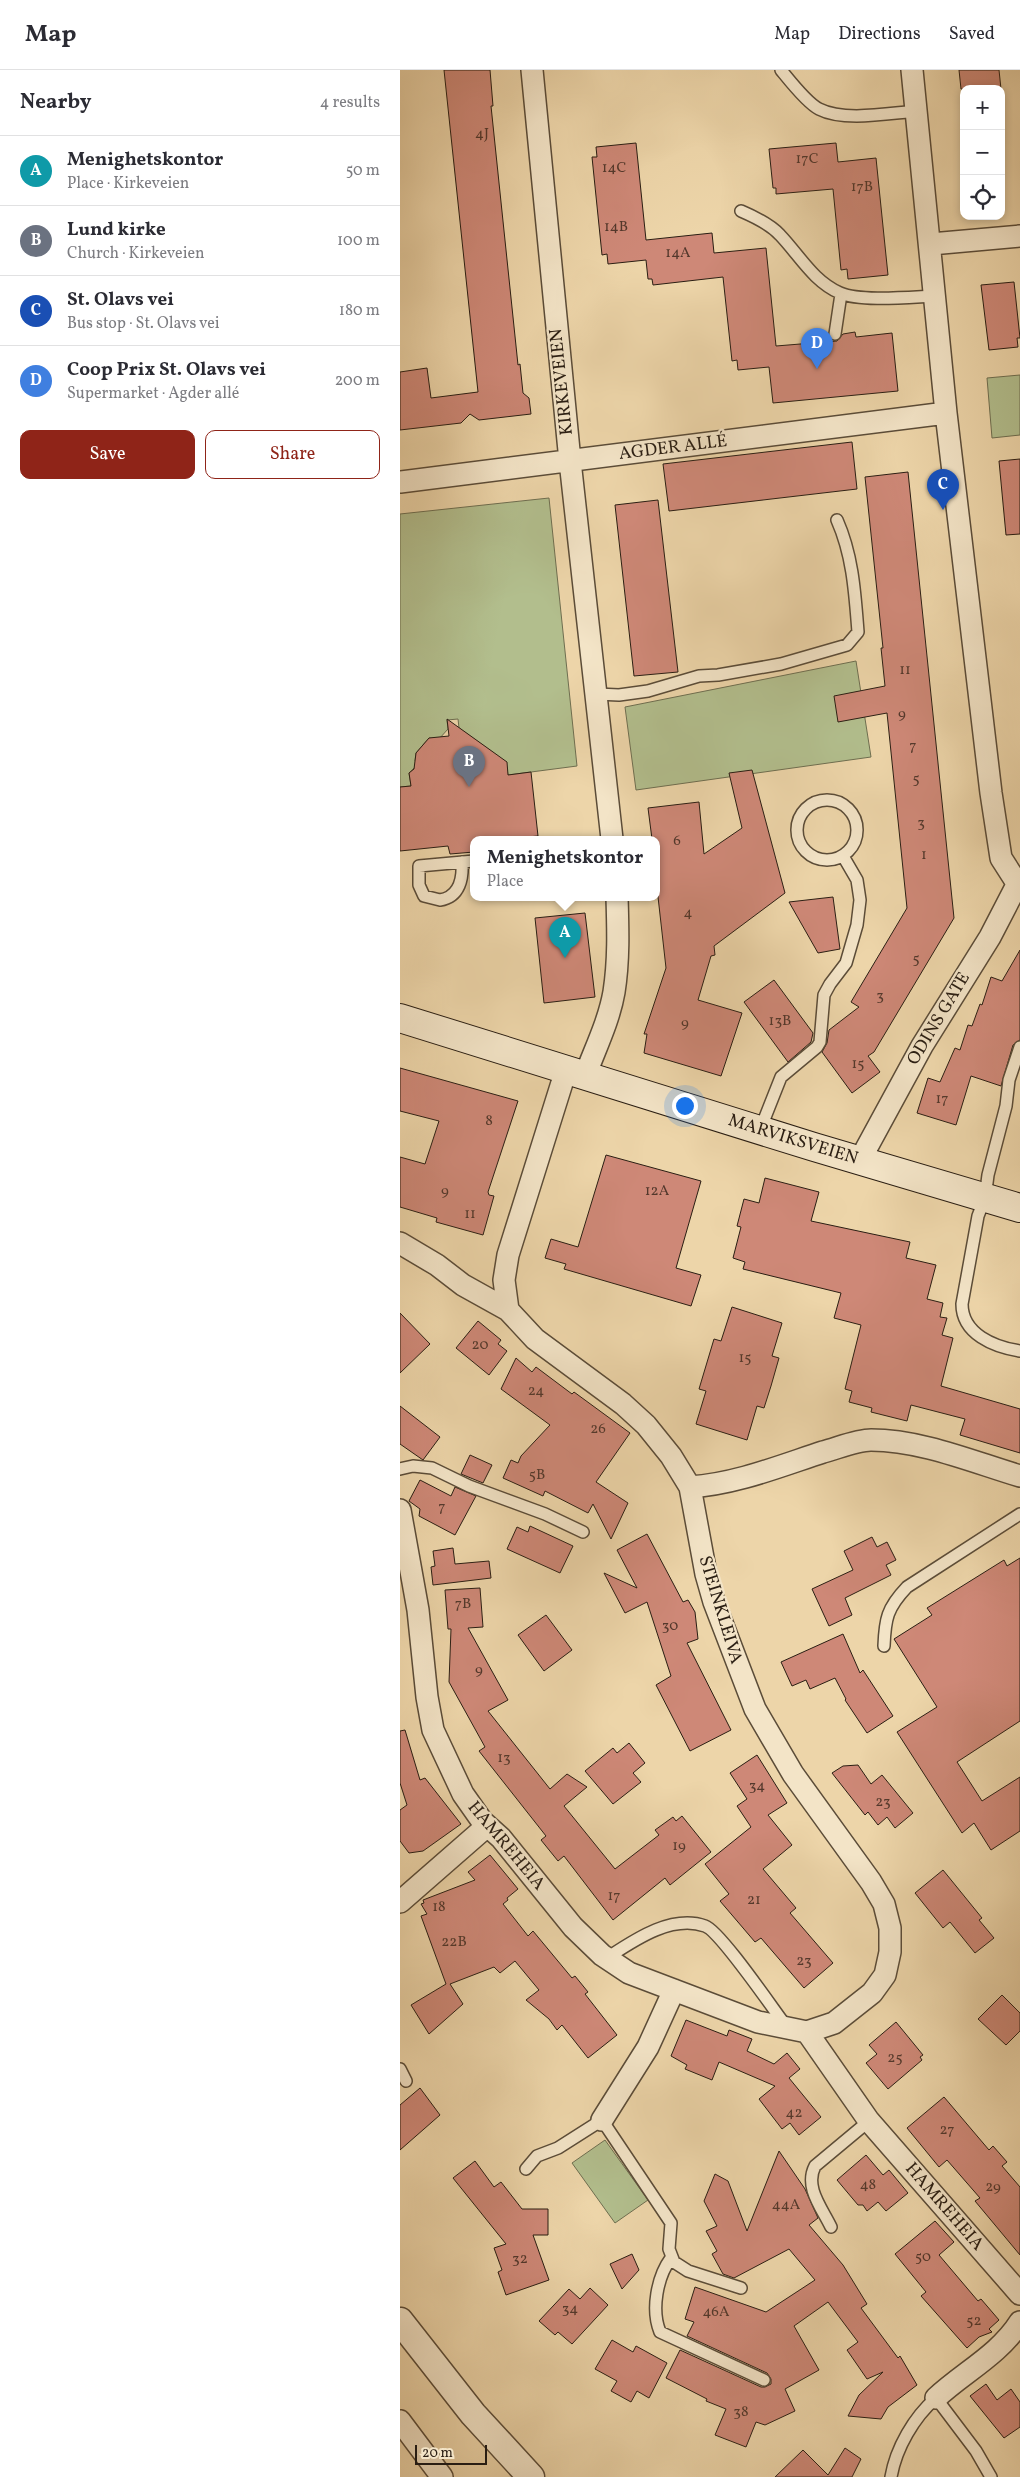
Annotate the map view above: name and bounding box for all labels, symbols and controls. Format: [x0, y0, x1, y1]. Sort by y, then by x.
text: Map [25, 18, 76, 52]
text: Map [774, 22, 810, 47]
text: Directions [838, 22, 921, 47]
text: Saved [949, 22, 995, 47]
map controls [960, 85, 1005, 220]
button: + [960, 85, 1005, 130]
text: Nearby [20, 88, 91, 117]
text: 4 results [320, 92, 380, 114]
house number: 4J [475, 124, 489, 145]
button: − [960, 130, 1005, 175]
text: Menighetskontor [67, 147, 223, 173]
house number: 17C [796, 149, 819, 170]
house number: 14C [602, 158, 626, 179]
text: A [30, 160, 42, 182]
text: 50 m [346, 160, 380, 182]
text: Place · Kirkeveien [67, 173, 189, 195]
button: locate [960, 175, 1005, 220]
house number: 17B [851, 177, 873, 198]
text: Lund kirke [67, 217, 166, 243]
house number: 14B [604, 217, 628, 238]
text: B [31, 230, 41, 252]
text: 100 m [337, 230, 380, 252]
text: Church · Kirkeveien [67, 243, 205, 265]
house number: 14A [665, 243, 691, 264]
text: St. Olavs vei [67, 287, 174, 313]
text: C [31, 300, 41, 322]
text: 180 m [339, 300, 380, 322]
text: Bus stop · St. Olavs vei [67, 313, 220, 335]
street label: KIRKEVEIEN [544, 327, 580, 437]
pin: D [801, 328, 833, 369]
text: Coop Prix St. Olavs vei [67, 357, 266, 383]
text: D [30, 370, 42, 392]
text: 200 m [335, 370, 380, 392]
text: Supermarket · Agder allé [67, 383, 239, 405]
street label: AGDER ALLÉ [617, 429, 729, 467]
button: Save [20, 430, 195, 479]
button: Share [205, 430, 380, 479]
pin: C [927, 469, 959, 510]
house number: 11 [899, 660, 911, 681]
house number: 9 [898, 704, 906, 725]
house number: 7 [909, 736, 917, 757]
pin: B [453, 746, 485, 787]
house number: 5 [912, 769, 920, 790]
house number: 3 [917, 813, 925, 834]
house number: 6 [673, 831, 681, 852]
popup [470, 836, 660, 901]
text: Menighetskontor [487, 845, 643, 871]
house number: 1 [921, 845, 927, 866]
text: Place [487, 871, 524, 893]
house number: 4 [684, 903, 693, 924]
pin: A [549, 917, 581, 958]
house number: 5 [912, 949, 920, 970]
street label: ODINS GATE [901, 968, 977, 1070]
house number: 3 [876, 986, 884, 1007]
house number: 13B [769, 1011, 791, 1032]
house number: 9 [681, 1013, 689, 1034]
house number: 15 [851, 1054, 865, 1075]
house number: 17 [935, 1089, 949, 1110]
your location [672, 1093, 698, 1119]
street label: MARVIKSVEIEN [725, 1108, 861, 1172]
house number: 8 [485, 1111, 493, 1132]
house number: 9 [441, 1181, 449, 1202]
house number: 12A [645, 1181, 670, 1202]
house number: 11 [464, 1204, 476, 1225]
house number: 20 [472, 1335, 488, 1356]
house number: 15 [738, 1348, 752, 1369]
house number: 24 [528, 1381, 544, 1402]
house number: 26 [590, 1419, 606, 1440]
house number: 5B [529, 1465, 545, 1486]
house number: 7 [438, 1497, 446, 1518]
street label: STEINKLEIVA [692, 1553, 748, 1667]
house number: 7B [455, 1594, 471, 1615]
house number: 30 [662, 1616, 678, 1637]
house number: 9 [475, 1660, 483, 1681]
house number: 13 [497, 1748, 511, 1769]
house number: 34 [749, 1776, 765, 1797]
house number: 23 [875, 1792, 891, 1813]
street label: HAMREHEIA [461, 1796, 551, 1896]
house number: 19 [672, 1836, 686, 1857]
house number: 17 [607, 1886, 621, 1907]
house number: 21 [747, 1890, 761, 1911]
house number: 18 [432, 1897, 446, 1918]
house number: 22B [441, 1932, 467, 1953]
house number: 23 [796, 1951, 812, 1972]
house number: 25 [887, 2048, 903, 2069]
house number: 42 [785, 2103, 803, 2124]
house number: 27 [940, 2120, 954, 2141]
street label: HAMREHEIA [899, 2157, 990, 2257]
house number: 48 [860, 2175, 876, 2196]
house number: 29 [985, 2177, 1001, 2198]
house number: 44A [772, 2195, 801, 2216]
house number: 50 [915, 2247, 931, 2268]
house number: 32 [512, 2249, 528, 2270]
house number: 34 [562, 2299, 578, 2320]
house number: 46A [703, 2302, 730, 2323]
house number: 52 [966, 2311, 982, 2332]
house number: 38 [733, 2402, 749, 2423]
scale bar [415, 2442, 488, 2465]
text: 20 m [422, 2444, 453, 2463]

